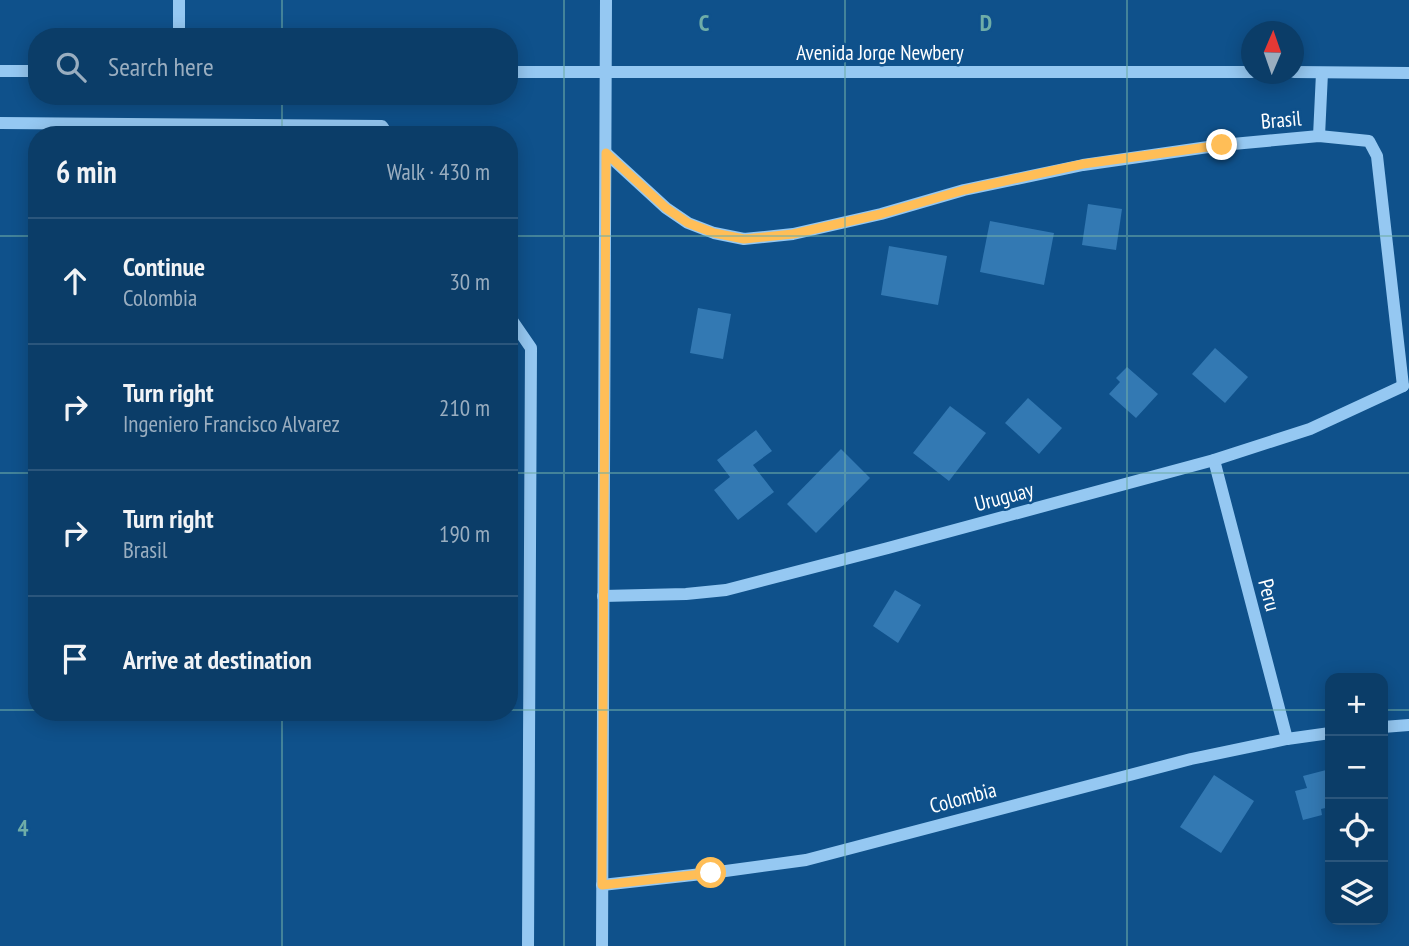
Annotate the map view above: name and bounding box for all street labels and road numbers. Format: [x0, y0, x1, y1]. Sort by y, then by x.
street label: Avenida Jorge Newbery [796, 39, 964, 66]
street label: Brasil [1260, 104, 1302, 135]
street label: Uruguay [971, 476, 1037, 517]
street label: Peru [1252, 576, 1287, 614]
street label: Colombia [927, 776, 999, 819]

